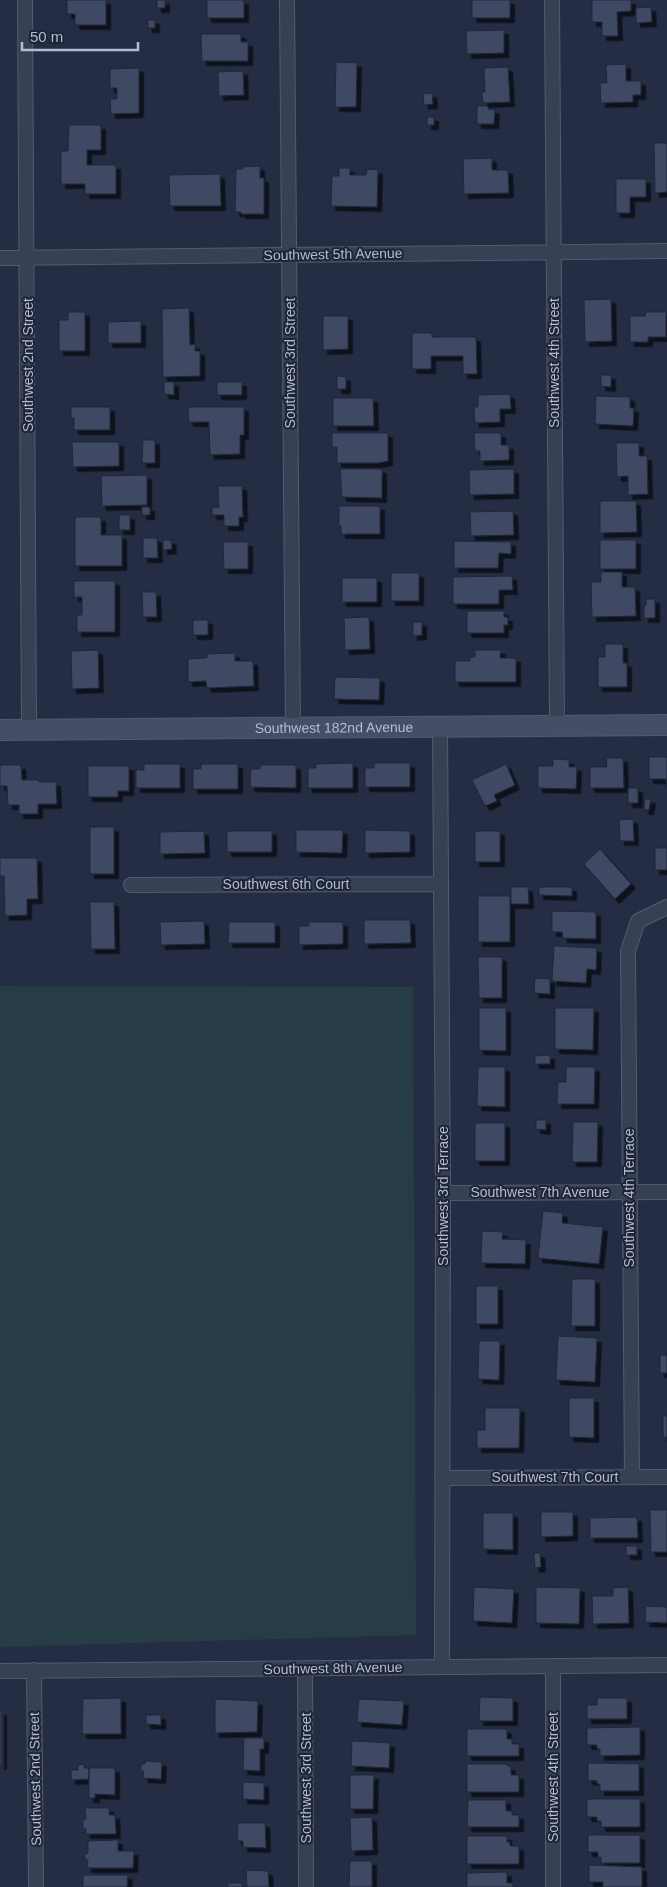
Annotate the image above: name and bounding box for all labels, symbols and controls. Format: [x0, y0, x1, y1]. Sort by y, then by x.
scale bar [22, 20, 139, 52]
text: 50 m [30, 28, 63, 45]
street label: Southwest 5th Avenue [263, 245, 403, 263]
street label: Southwest 2nd Street [20, 298, 36, 432]
street label: Southwest 3rd Street [282, 298, 298, 428]
street label: Southwest 4th Street [546, 298, 562, 428]
street label: Southwest 182nd Avenue [255, 719, 414, 736]
street label: Southwest 6th Court [223, 876, 350, 892]
street label: Southwest 3rd Terrace [435, 1126, 451, 1266]
street label: Southwest 4th Terrace [621, 1128, 637, 1268]
street label: Southwest 7th Avenue [470, 1184, 610, 1200]
street label: Southwest 7th Court [492, 1469, 619, 1485]
street label: Southwest 8th Avenue [263, 1659, 403, 1677]
street label: Southwest 2nd Street [26, 1712, 44, 1846]
street label: Southwest 4th Street [545, 1712, 561, 1842]
street label: Southwest 3rd Street [298, 1713, 314, 1843]

